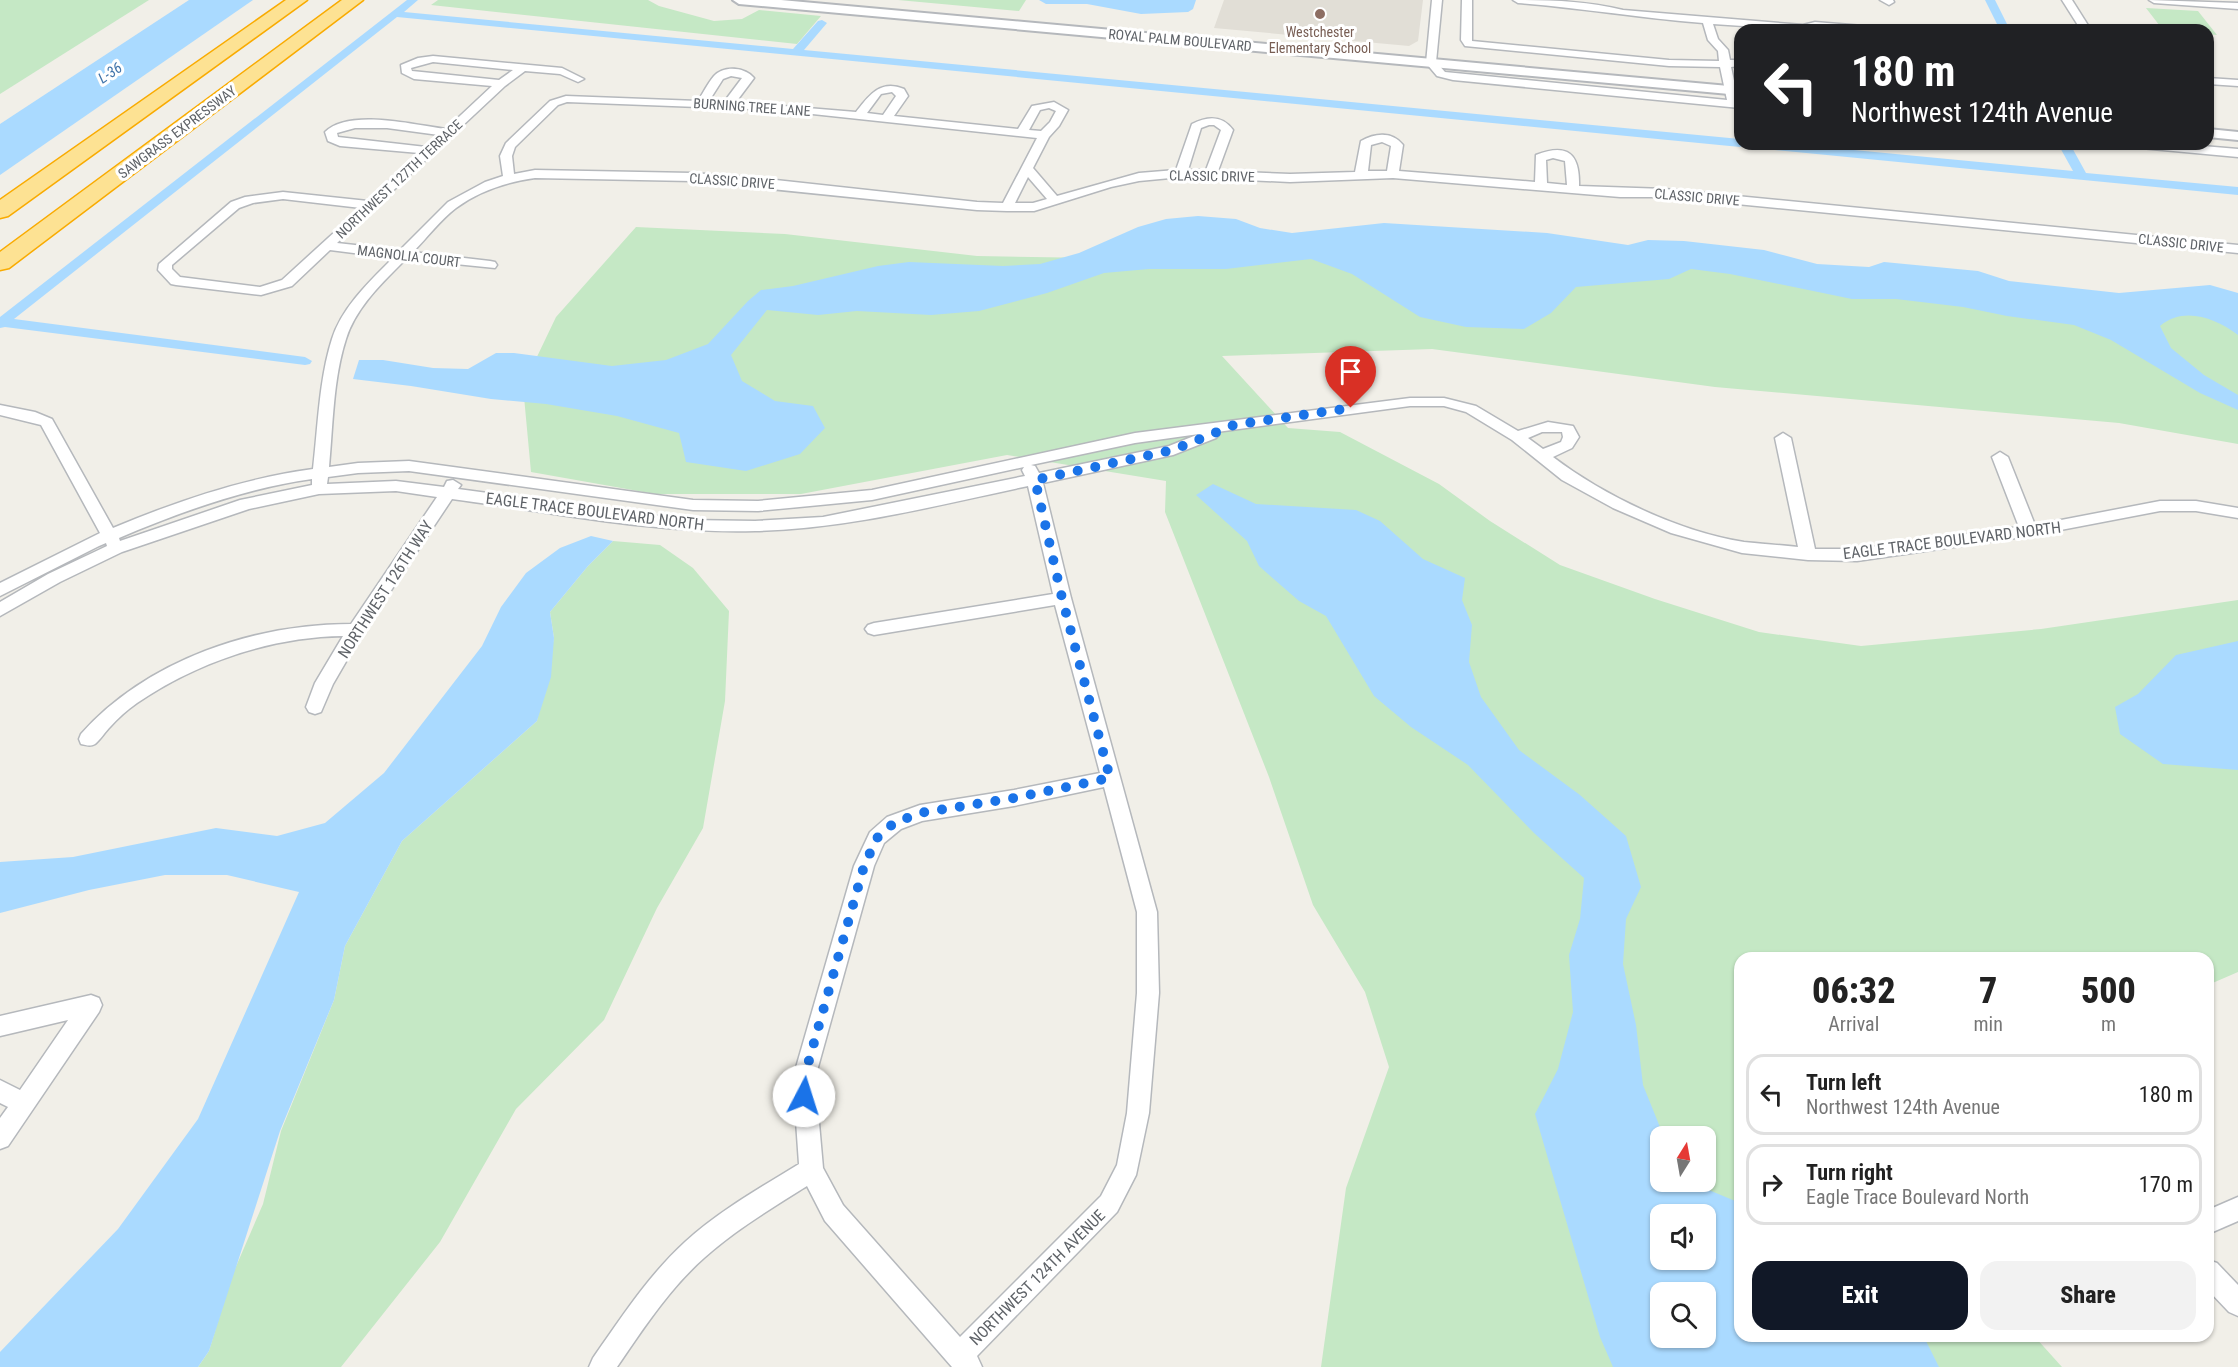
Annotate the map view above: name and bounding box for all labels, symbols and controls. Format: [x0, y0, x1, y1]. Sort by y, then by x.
marker: Westchester Elementary School [1313, 7, 1327, 21]
place label: Westchester Elementary School [1269, 24, 1371, 56]
street label: ROYAL PALM BOULEVARD [1108, 26, 1252, 54]
text: 180 m [1851, 47, 1956, 96]
icon: left [1752, 48, 1830, 126]
water label: L-36 [95, 59, 125, 87]
street label: SAWGRASS EXPRESSWAY [115, 82, 240, 182]
street label: BURNING TREE LANE [693, 95, 811, 119]
text: Northwest 124th Avenue [1851, 97, 2113, 129]
street label: NORTHWEST 127TH TERRACE [333, 116, 465, 242]
street label: CLASSIC DRIVE [1169, 167, 1255, 185]
street label: CLASSIC DRIVE [689, 170, 775, 192]
street label: CLASSIC DRIVE [1654, 185, 1740, 209]
street label: CLASSIC DRIVE [2138, 231, 2224, 255]
street label: MAGNOLIA COURT [356, 242, 462, 270]
pin [1325, 346, 1376, 408]
icon: arrive [1334, 355, 1367, 388]
street label: EAGLE TRACE BOULEVARD NORTH [485, 489, 705, 534]
street label: NORTHWEST 126TH WAY [334, 516, 437, 662]
street label: EAGLE TRACE BOULEVARD NORTH [1842, 518, 2062, 563]
text: 06:32 [1812, 970, 1895, 1012]
text: 7 [1979, 970, 1997, 1012]
text: 500 [2081, 970, 2136, 1012]
text: Arrival [1828, 1012, 1879, 1036]
text: min [1974, 1012, 2003, 1036]
text: m [2101, 1012, 2116, 1036]
position arrow [772, 1064, 836, 1128]
text: Turn left [1806, 1070, 1881, 1095]
icon: left [1755, 1078, 1788, 1111]
text: 180 m [2139, 1082, 2193, 1107]
text: Northwest 124th Avenue [1806, 1095, 2000, 1119]
north arrow [1650, 1126, 1716, 1192]
map controls [1650, 1126, 1716, 1348]
text: Turn right [1806, 1160, 1893, 1185]
icon: right [1755, 1168, 1788, 1201]
text: 170 m [2139, 1172, 2193, 1197]
text: Eagle Trace Boulevard North [1806, 1185, 2029, 1209]
button: sound [1650, 1204, 1716, 1270]
street label: NORTHWEST 124TH AVENUE [966, 1206, 1109, 1349]
button: Exit [1752, 1261, 1968, 1330]
button: Share [1980, 1261, 2196, 1330]
button: search [1650, 1282, 1716, 1348]

